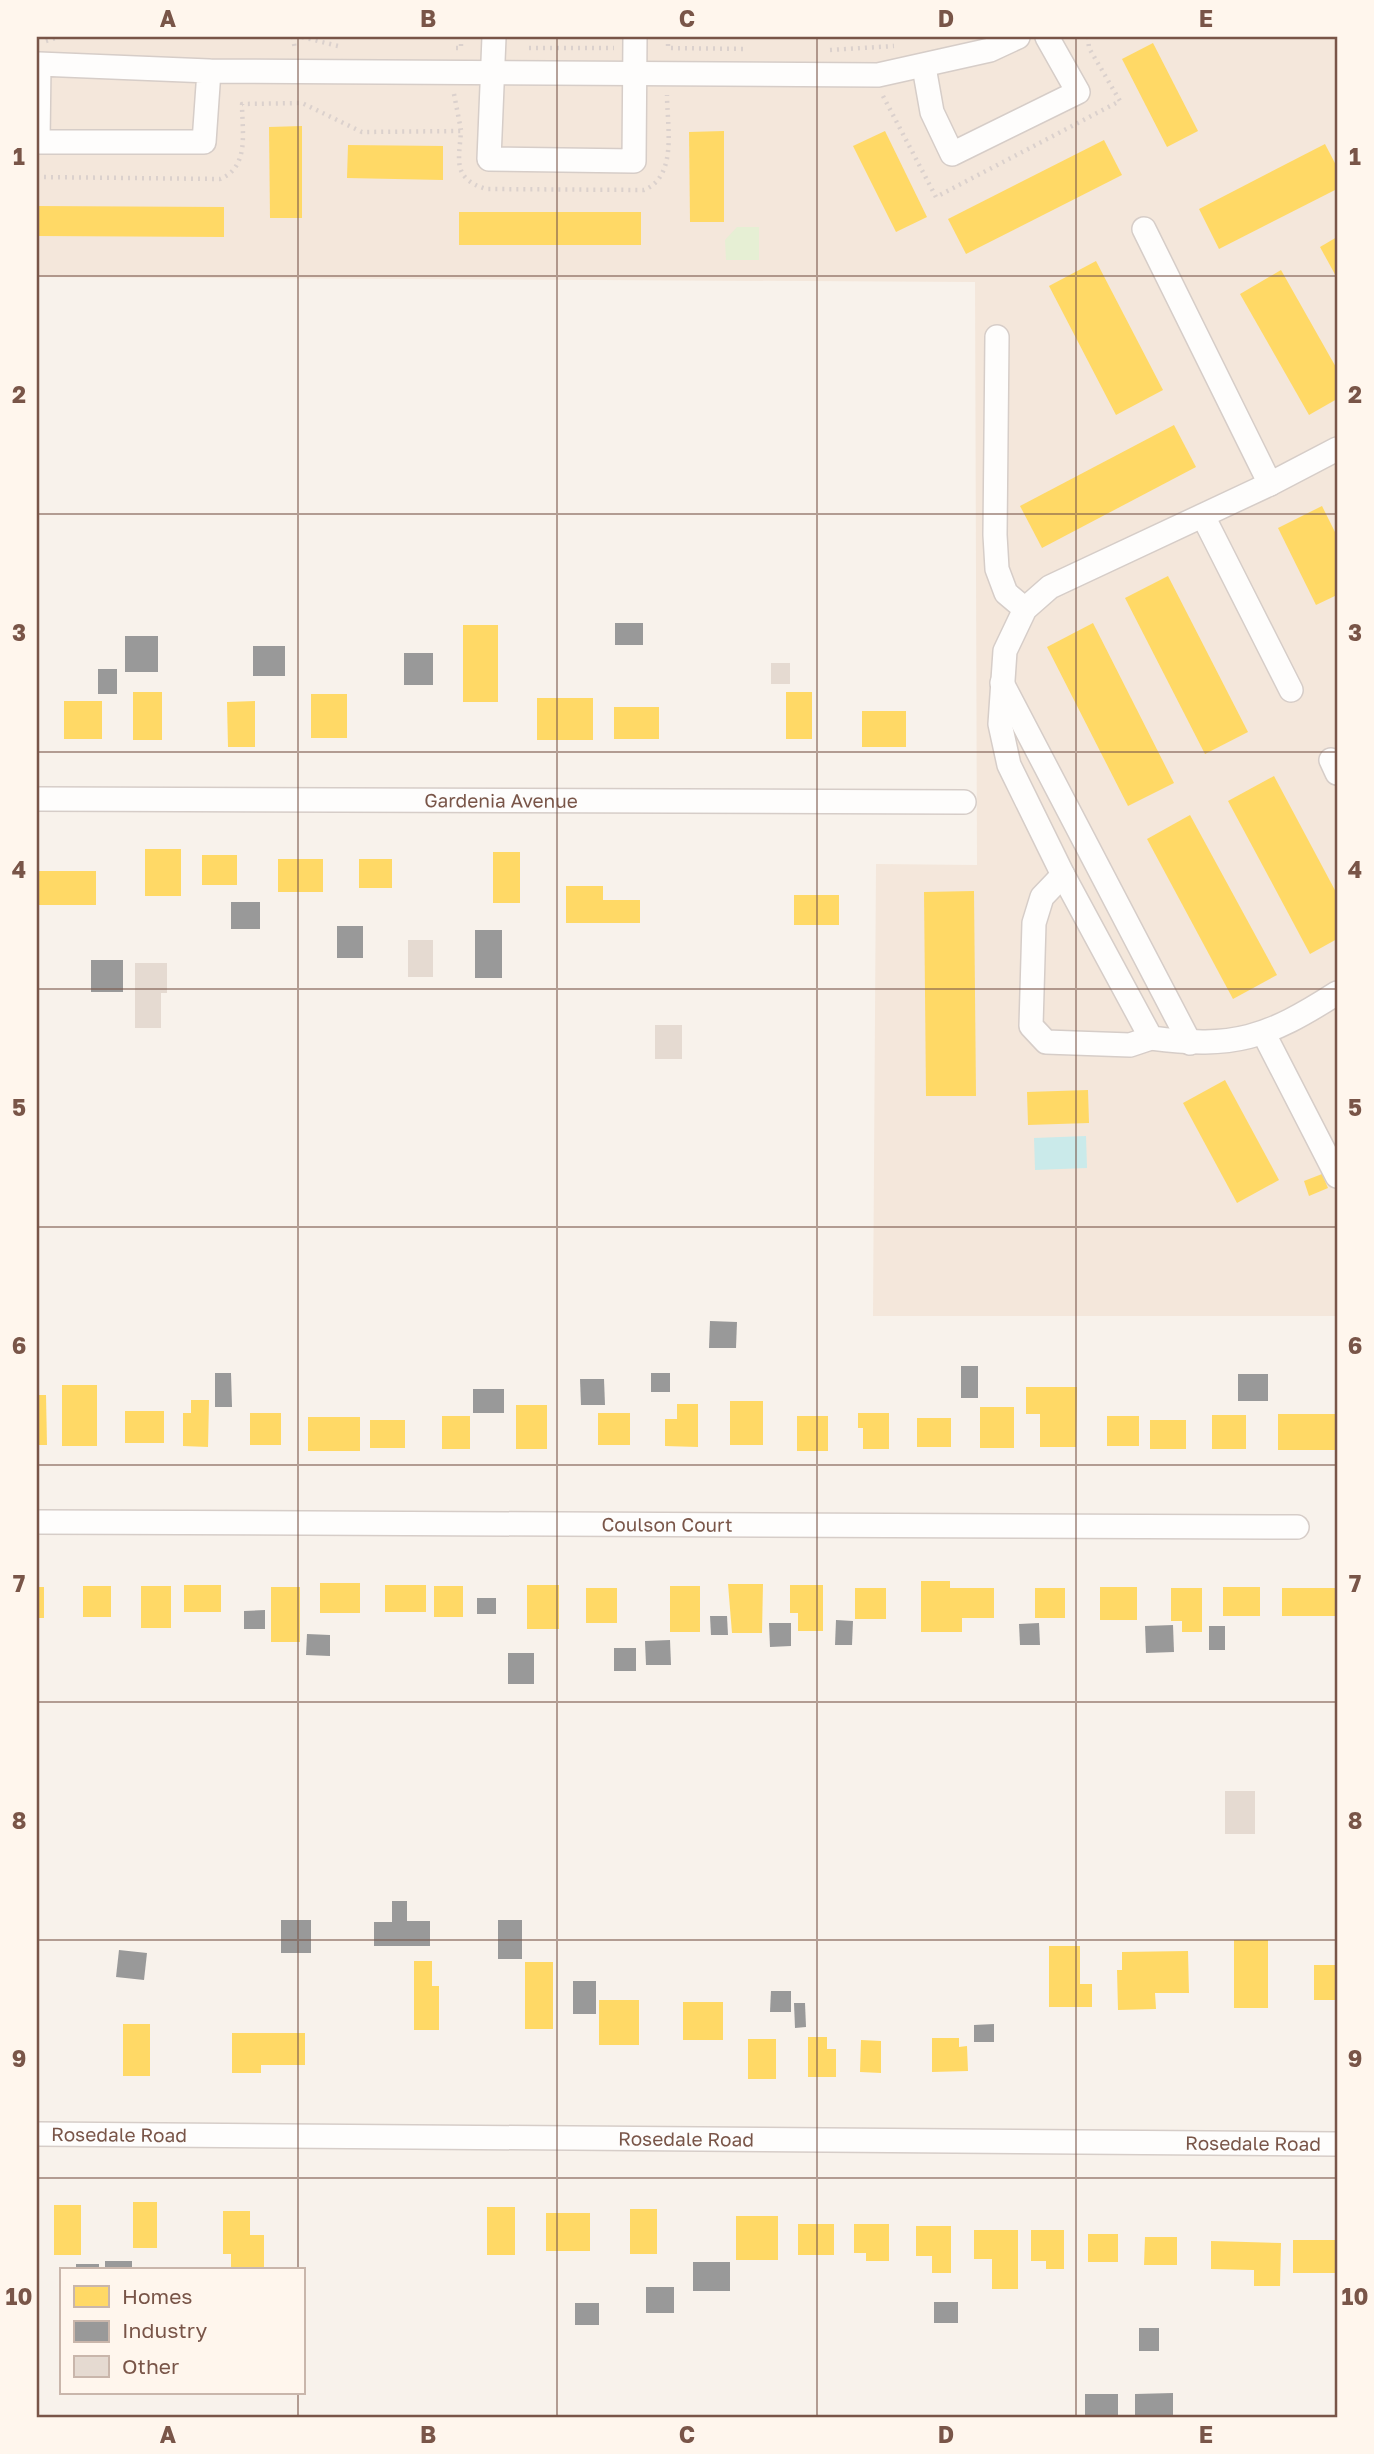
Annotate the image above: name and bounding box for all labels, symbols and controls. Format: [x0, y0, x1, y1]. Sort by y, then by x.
text: A [160, 4, 177, 32]
text: B [420, 4, 436, 32]
text: C [679, 4, 695, 32]
text: D [938, 4, 954, 32]
text: E [1199, 4, 1213, 32]
text: 1 [13, 142, 25, 170]
text: 1 [1349, 142, 1361, 170]
text: 2 [12, 380, 26, 408]
text: 2 [1348, 380, 1362, 408]
text: 3 [12, 618, 26, 646]
text: 3 [1348, 618, 1362, 646]
street label: Gardenia Avenue [424, 788, 578, 812]
text: 4 [12, 855, 26, 883]
text: 4 [1348, 855, 1362, 883]
text: 5 [12, 1093, 26, 1121]
text: 5 [1348, 1093, 1362, 1121]
text: 6 [12, 1331, 26, 1359]
text: 6 [1348, 1331, 1362, 1359]
street label: Coulson Court [601, 1512, 733, 1536]
text: 7 [13, 1569, 25, 1597]
text: 7 [1349, 1569, 1361, 1597]
text: 8 [12, 1806, 26, 1834]
text: 8 [1348, 1806, 1362, 1834]
text: 9 [12, 2044, 26, 2072]
text: 9 [1348, 2044, 1362, 2072]
street label: Rosedale Road [51, 2122, 187, 2146]
street label: Rosedale Road [618, 2126, 754, 2151]
street label: Rosedale Road [1185, 2131, 1321, 2155]
legend [60, 2268, 304, 2394]
text: 10 [6, 2282, 32, 2310]
text: 10 [1342, 2282, 1368, 2310]
text: Homes [122, 2283, 192, 2309]
text: Industry [122, 2317, 207, 2343]
text: Other [122, 2353, 179, 2379]
text: A [160, 2420, 177, 2448]
text: B [420, 2420, 436, 2448]
text: C [679, 2420, 695, 2448]
text: D [938, 2420, 954, 2448]
text: E [1199, 2420, 1213, 2448]

